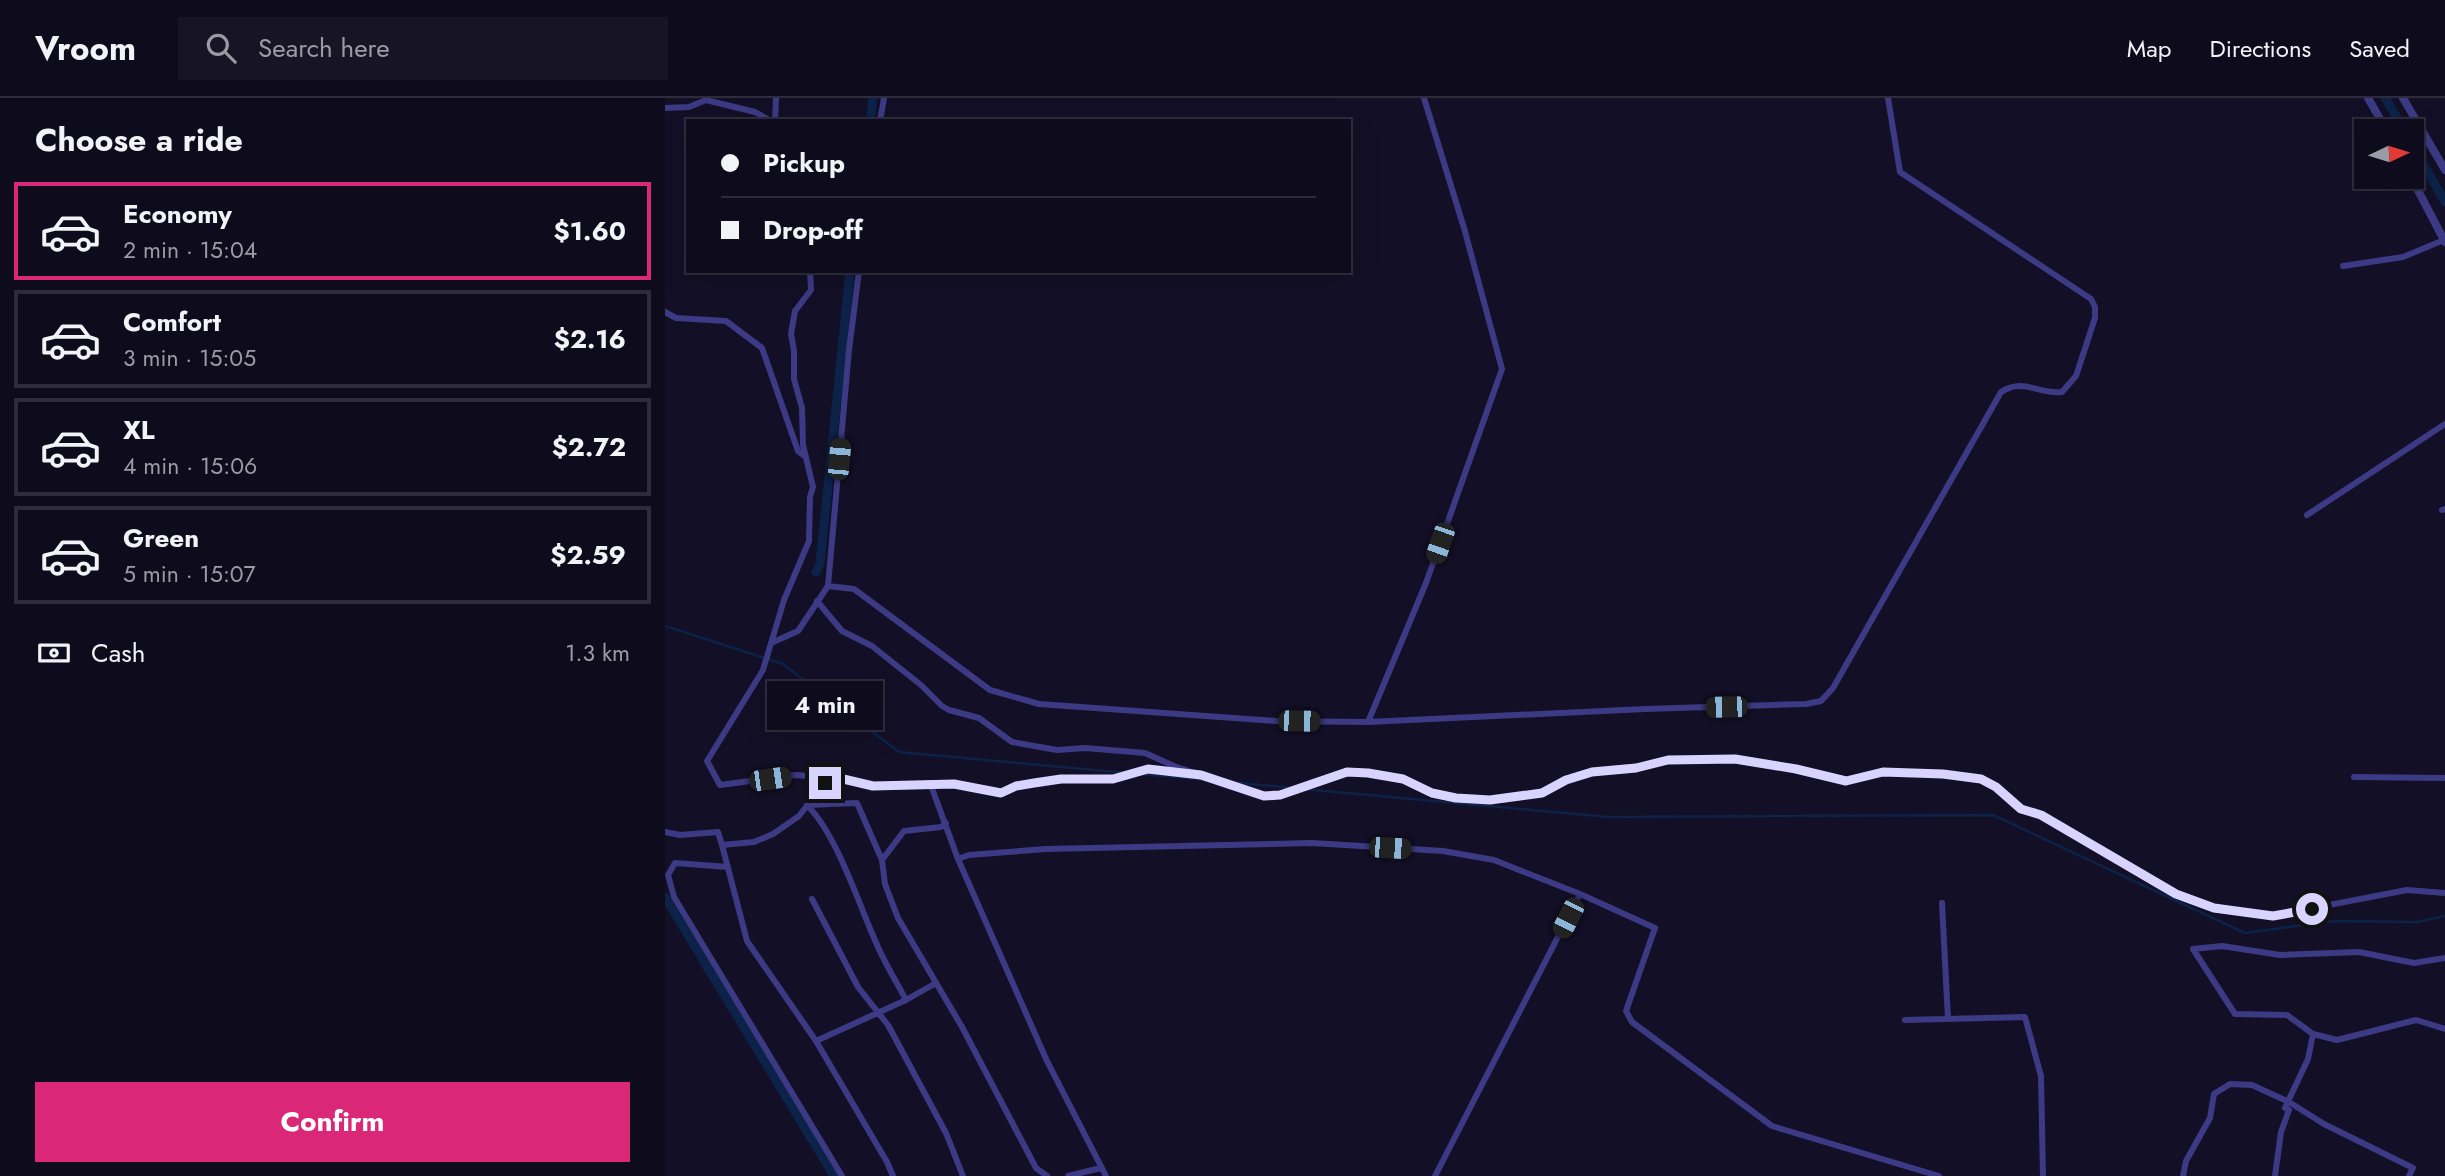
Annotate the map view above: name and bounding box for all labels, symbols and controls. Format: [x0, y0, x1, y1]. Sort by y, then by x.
search box [178, 17, 668, 80]
text: Vroom [35, 25, 136, 72]
icon: search [202, 29, 240, 67]
text: Search here [258, 29, 390, 67]
text: Map [2127, 31, 2172, 66]
text: Directions [2210, 31, 2311, 66]
text: Saved [2349, 31, 2410, 66]
text: Choose a ride [35, 117, 243, 163]
north arrow [2354, 119, 2424, 189]
map controls [2354, 119, 2424, 189]
text: Pickup [763, 144, 845, 182]
text: Economy [123, 195, 232, 233]
icon: car [39, 200, 102, 263]
text: Drop-off [763, 211, 863, 249]
text: $1.60 [554, 212, 626, 250]
text: 2 min · 15:04 [123, 233, 257, 267]
text: Comfort [123, 303, 221, 341]
icon: car [39, 308, 102, 371]
text: $2.16 [554, 320, 626, 358]
text: 3 min · 15:05 [123, 341, 256, 375]
text: XL [123, 411, 155, 449]
icon: car [39, 416, 102, 479]
text: $2.72 [552, 428, 626, 466]
car [827, 437, 852, 481]
text: 4 min · 15:06 [123, 449, 257, 483]
text: Green [123, 519, 199, 557]
car [1424, 520, 1457, 566]
icon: car [39, 524, 102, 587]
text: $2.59 [550, 536, 626, 574]
text: 5 min · 15:07 [123, 557, 256, 591]
icon: cash [35, 634, 73, 672]
text: Cash [91, 634, 145, 672]
text: 1.3 km [565, 636, 630, 670]
callout: 4 min [767, 682, 883, 730]
text: 4 min [794, 688, 856, 722]
car [1705, 696, 1748, 718]
car [1278, 710, 1321, 732]
car [748, 766, 793, 792]
route end [809, 767, 841, 799]
car [1369, 836, 1412, 860]
route start [2296, 893, 2328, 925]
car [1550, 895, 1587, 941]
button: Confirm [35, 1082, 630, 1162]

